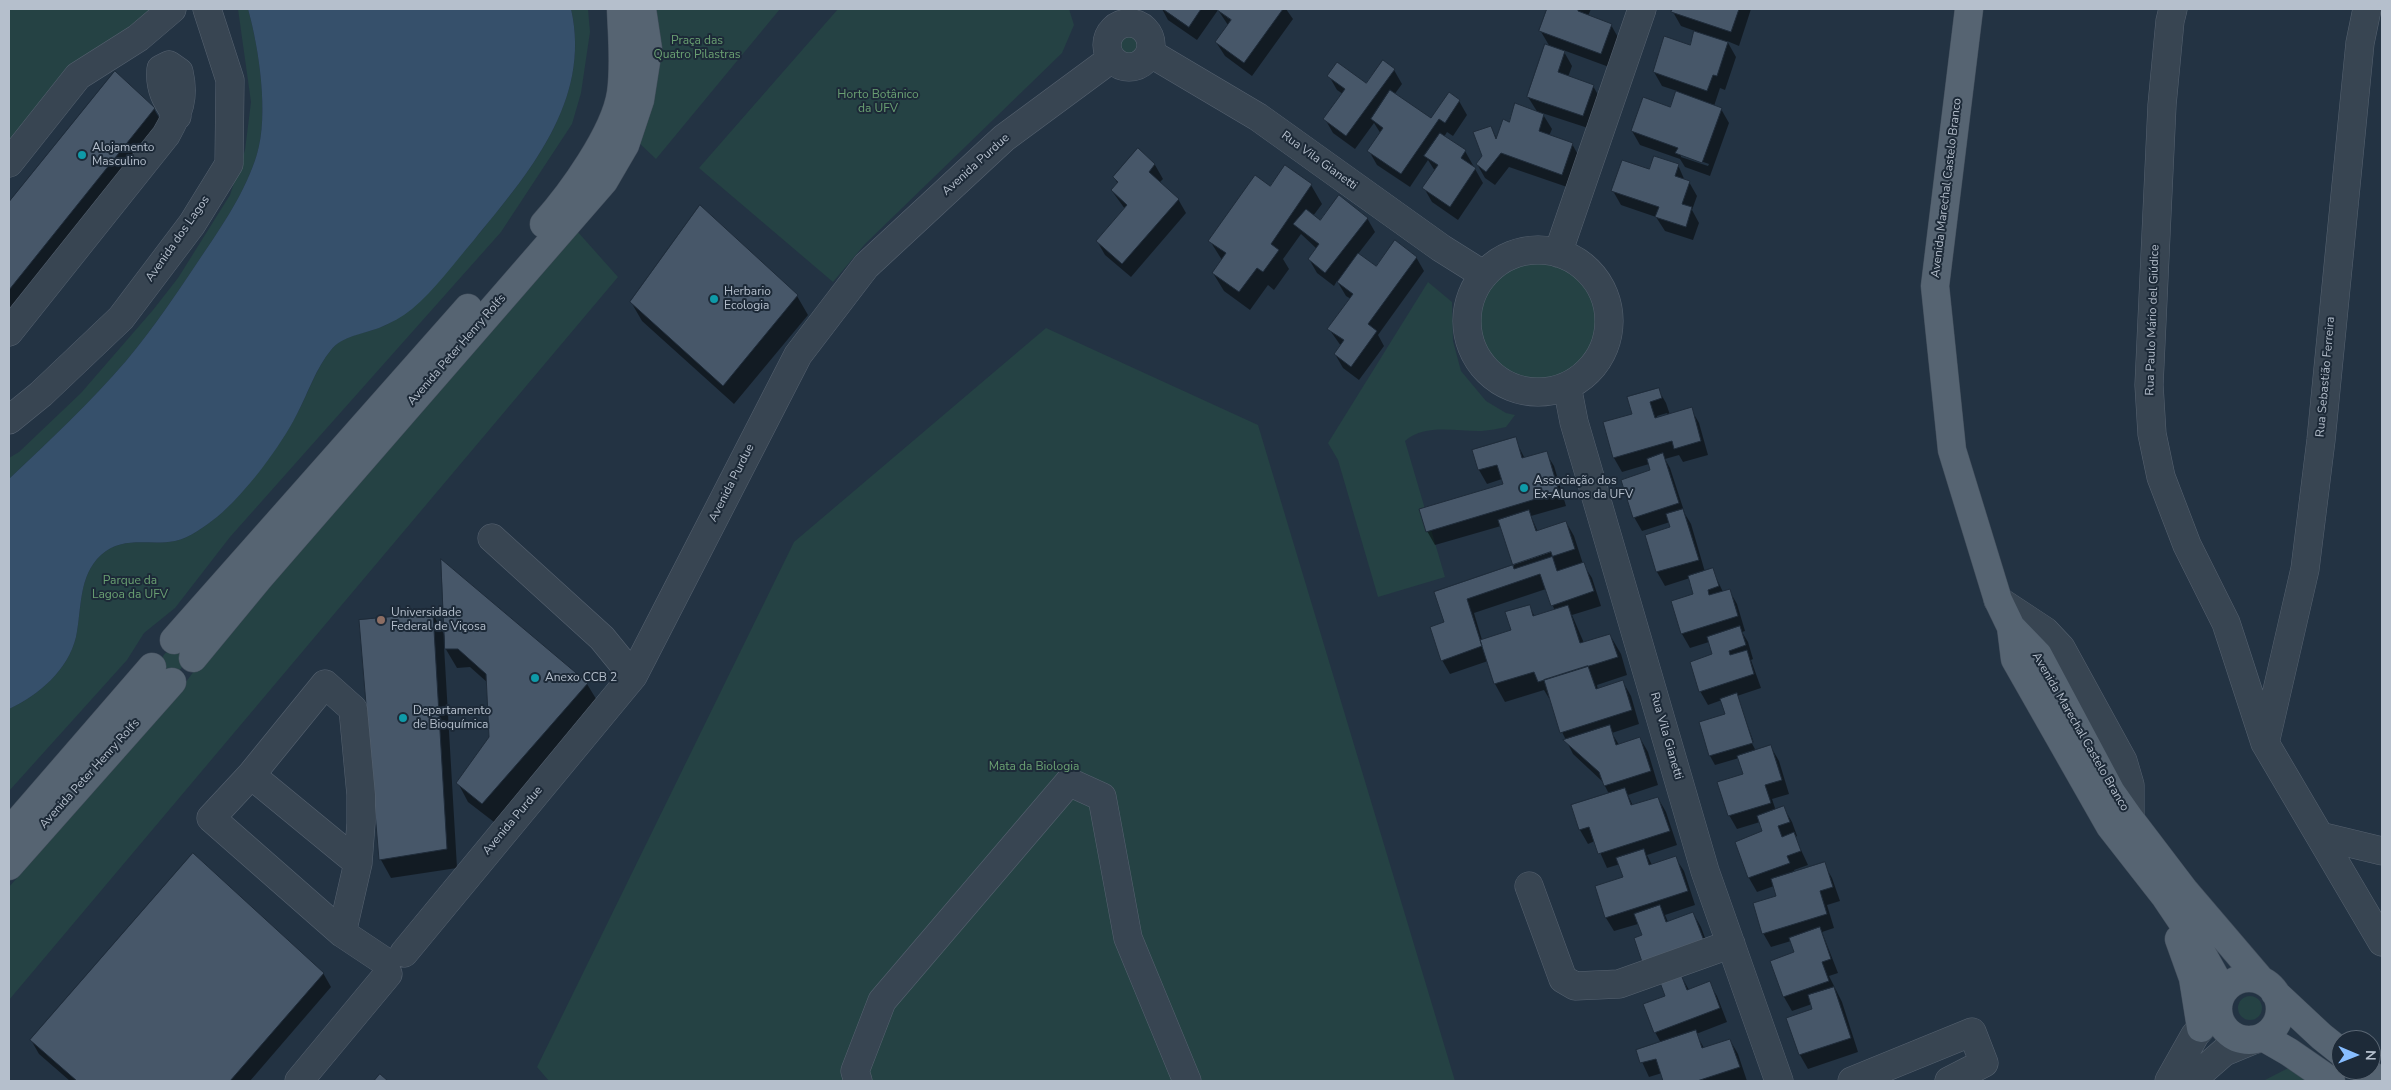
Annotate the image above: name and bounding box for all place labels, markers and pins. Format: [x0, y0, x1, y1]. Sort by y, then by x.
place label: Alojamento Masculino [92, 141, 154, 169]
marker: Alojamento Masculino [76, 149, 88, 161]
place label: Herbario Ecologia [724, 285, 771, 313]
marker: Herbario Ecologia [708, 293, 720, 305]
place label: Associação dos Ex-Alunos da UFV [1534, 474, 1633, 502]
marker: Associação dos Ex-Alunos da UFV [1518, 482, 1530, 494]
place label: Universidade Federal de Viçosa [391, 606, 486, 634]
marker: Universidade Federal de Viçosa [375, 614, 387, 626]
place label: Anexo CCB 2 [545, 671, 617, 685]
marker: Anexo CCB 2 [529, 672, 541, 684]
place label: Departamento de Bioquímica [413, 704, 491, 732]
marker: Departamento de Bioquímica [397, 712, 409, 724]

